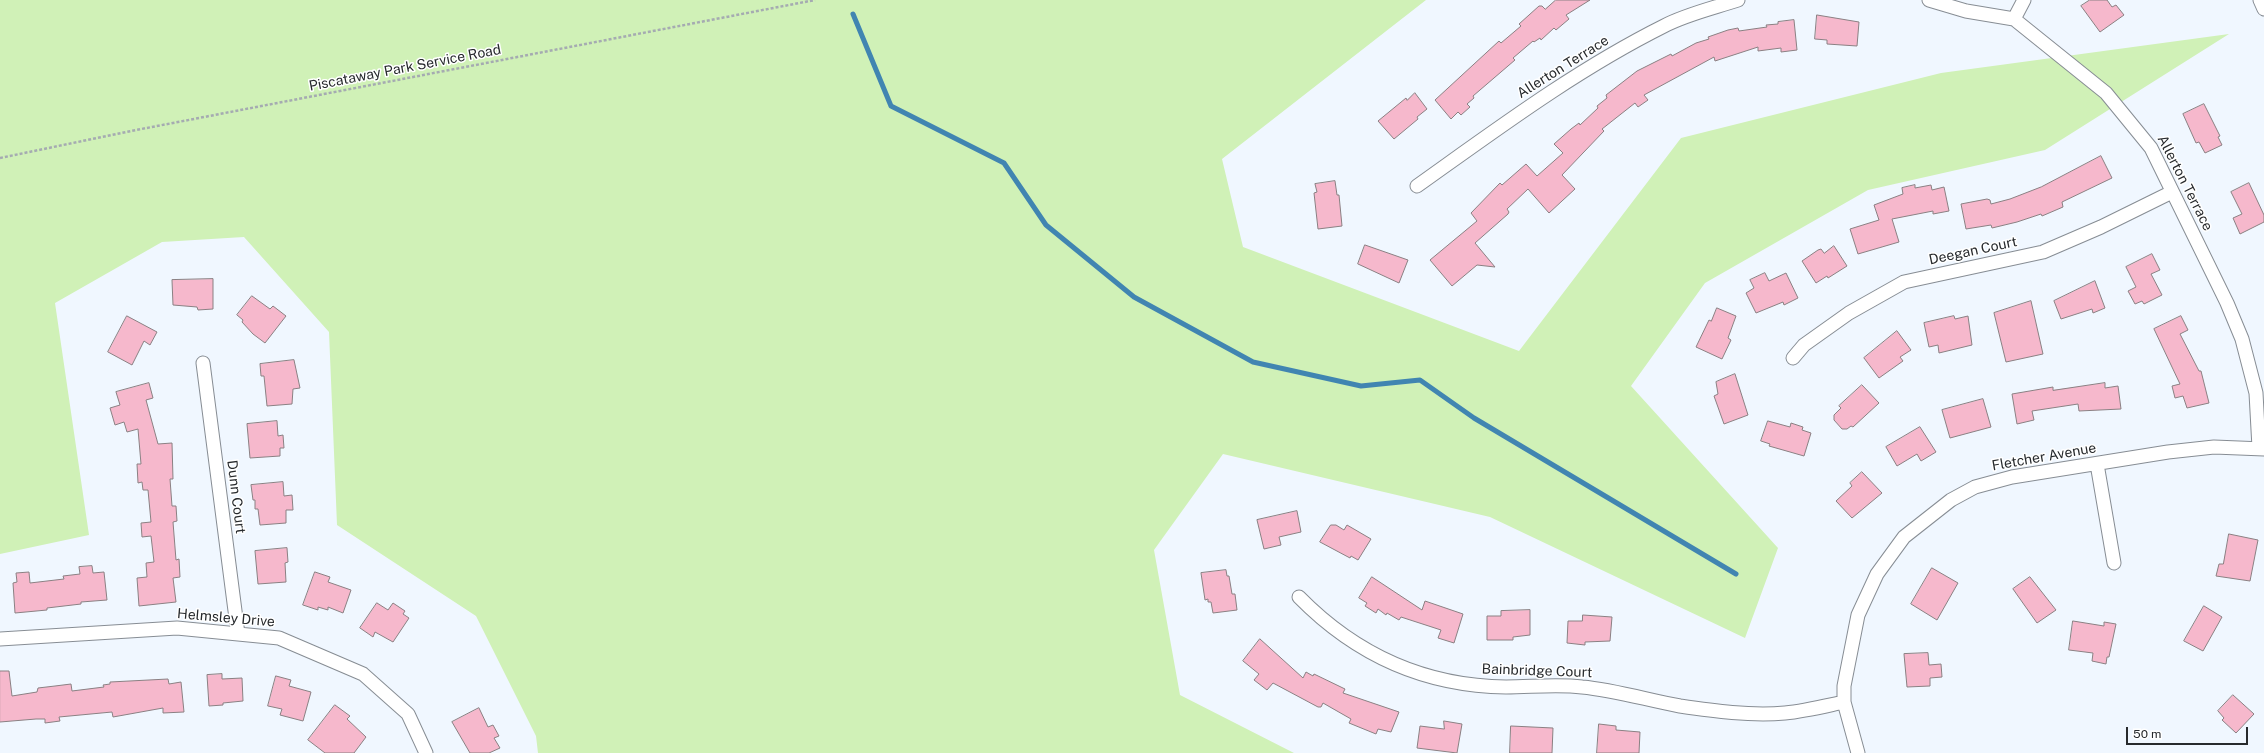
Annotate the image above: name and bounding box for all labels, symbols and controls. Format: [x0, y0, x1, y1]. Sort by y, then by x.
street label: Allerton Terrace [1514, 32, 1612, 102]
street label: Piscataway Park Service Road [308, 41, 502, 95]
street label: Allerton Terrace [2154, 132, 2216, 234]
street label: Deegan Court [1927, 233, 2019, 269]
street label: Fletcher Avenue [1991, 440, 2097, 474]
street label: Dunn Court [223, 459, 249, 535]
street label: Helmsley Drive [176, 605, 276, 631]
street label: Bainbridge Court [1481, 661, 1593, 681]
scale bar [2128, 719, 2250, 745]
text: 50 m [2133, 727, 2161, 741]

